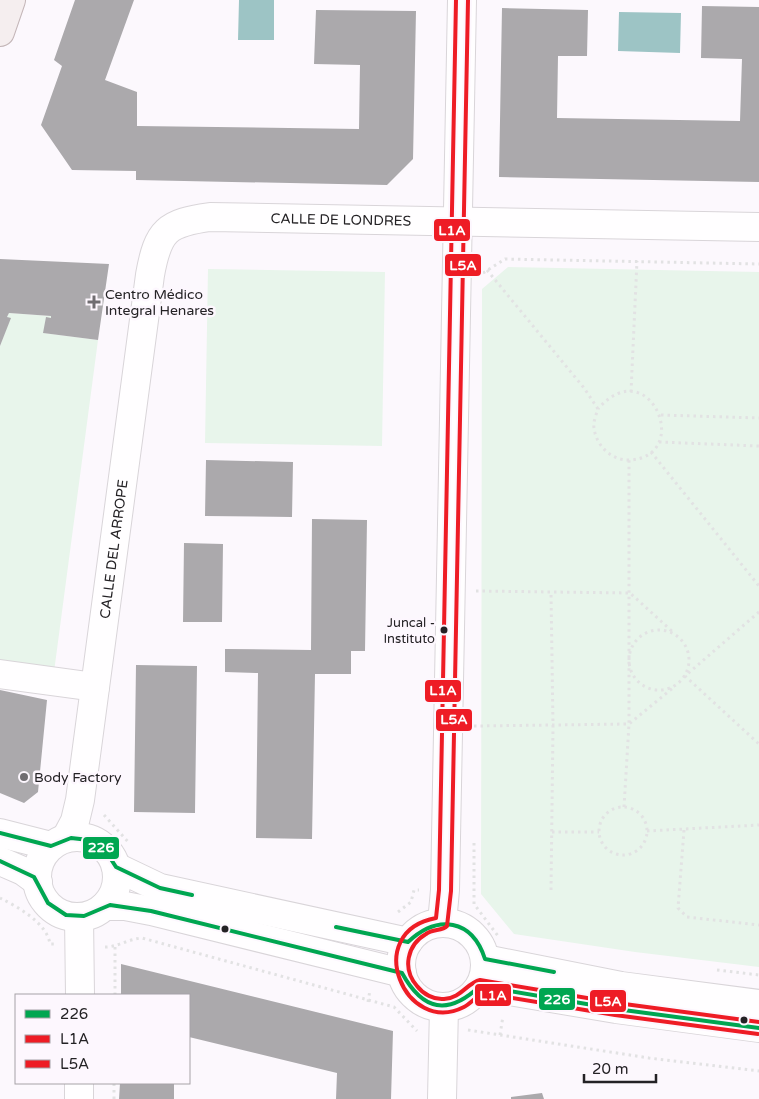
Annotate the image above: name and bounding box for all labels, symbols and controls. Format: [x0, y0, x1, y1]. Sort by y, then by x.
street label: CALLE DE LONDRES [270, 210, 412, 229]
line badge: L1A [433, 218, 471, 242]
text: L1A [438, 222, 466, 239]
line badge: L5A [444, 253, 482, 277]
text: L5A [449, 257, 477, 274]
place label: Centro Médico Integral Henares [105, 286, 214, 319]
marker: Centro Médico Integral Henares [87, 295, 101, 309]
street label: CALLE DEL ARROPE [96, 478, 131, 620]
place label: Juncal - Instituto [383, 615, 435, 647]
marker: Juncal - Instituto [439, 625, 449, 635]
line badge: L1A [424, 679, 462, 703]
text: L1A [429, 682, 457, 699]
line badge: L5A [435, 708, 473, 732]
text: L5A [440, 711, 468, 728]
place label: Body Factory [34, 769, 122, 786]
marker: Body Factory [18, 771, 30, 783]
line badge: 226 [82, 836, 120, 860]
text: 226 [88, 839, 114, 856]
unlabelled marker [220, 924, 230, 934]
line badge: L1A [474, 983, 512, 1007]
text: L1A [479, 987, 507, 1004]
line badge: 226 [538, 987, 576, 1011]
line badge: L5A [589, 989, 627, 1013]
text: 226 [544, 991, 570, 1008]
text: L5A [594, 993, 622, 1010]
legend [15, 994, 190, 1084]
text: 226 [60, 1005, 88, 1023]
unlabelled marker [739, 1015, 749, 1025]
text: L1A [60, 1030, 89, 1048]
scale bar [584, 1052, 656, 1084]
text: L5A [60, 1055, 89, 1073]
text: 20 m [592, 1060, 629, 1078]

